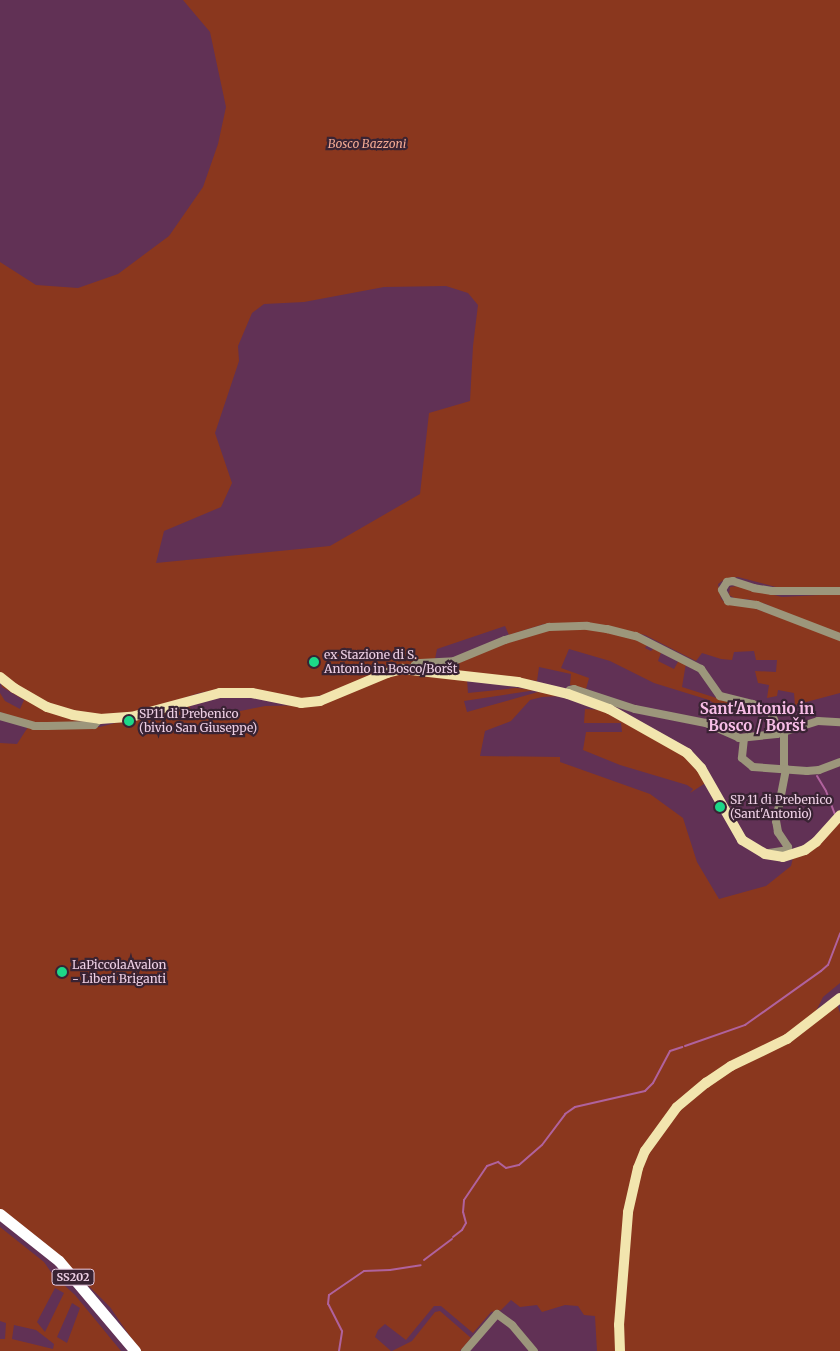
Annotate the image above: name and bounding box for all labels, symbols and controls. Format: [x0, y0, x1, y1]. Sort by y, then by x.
park label: Bosco Bazzoni [328, 137, 406, 151]
place label: ex Stazione di S. Antonio in Bosco/Boršt [324, 648, 457, 676]
marker: ex Stazione di S. Antonio in Bosco/Boršt [308, 656, 320, 668]
district label: Sant'Antonio in Bosco / Boršt [700, 699, 814, 734]
place label: SP11 di Prebenico (bivio San Giuseppe) [139, 707, 257, 735]
marker: SP11 di Prebenico (bivio San Giuseppe) [123, 715, 135, 727]
place label: SP 11 di Prebenico (Sant'Antonio) [730, 793, 832, 821]
marker: SP 11 di Prebenico (Sant'Antonio) [714, 801, 726, 813]
place label: LaPiccolaAvalon - Liberi Briganti [72, 958, 166, 986]
marker: LaPiccolaAvalon - Liberi Briganti [56, 966, 68, 978]
road number: SS202 [50, 1268, 96, 1286]

